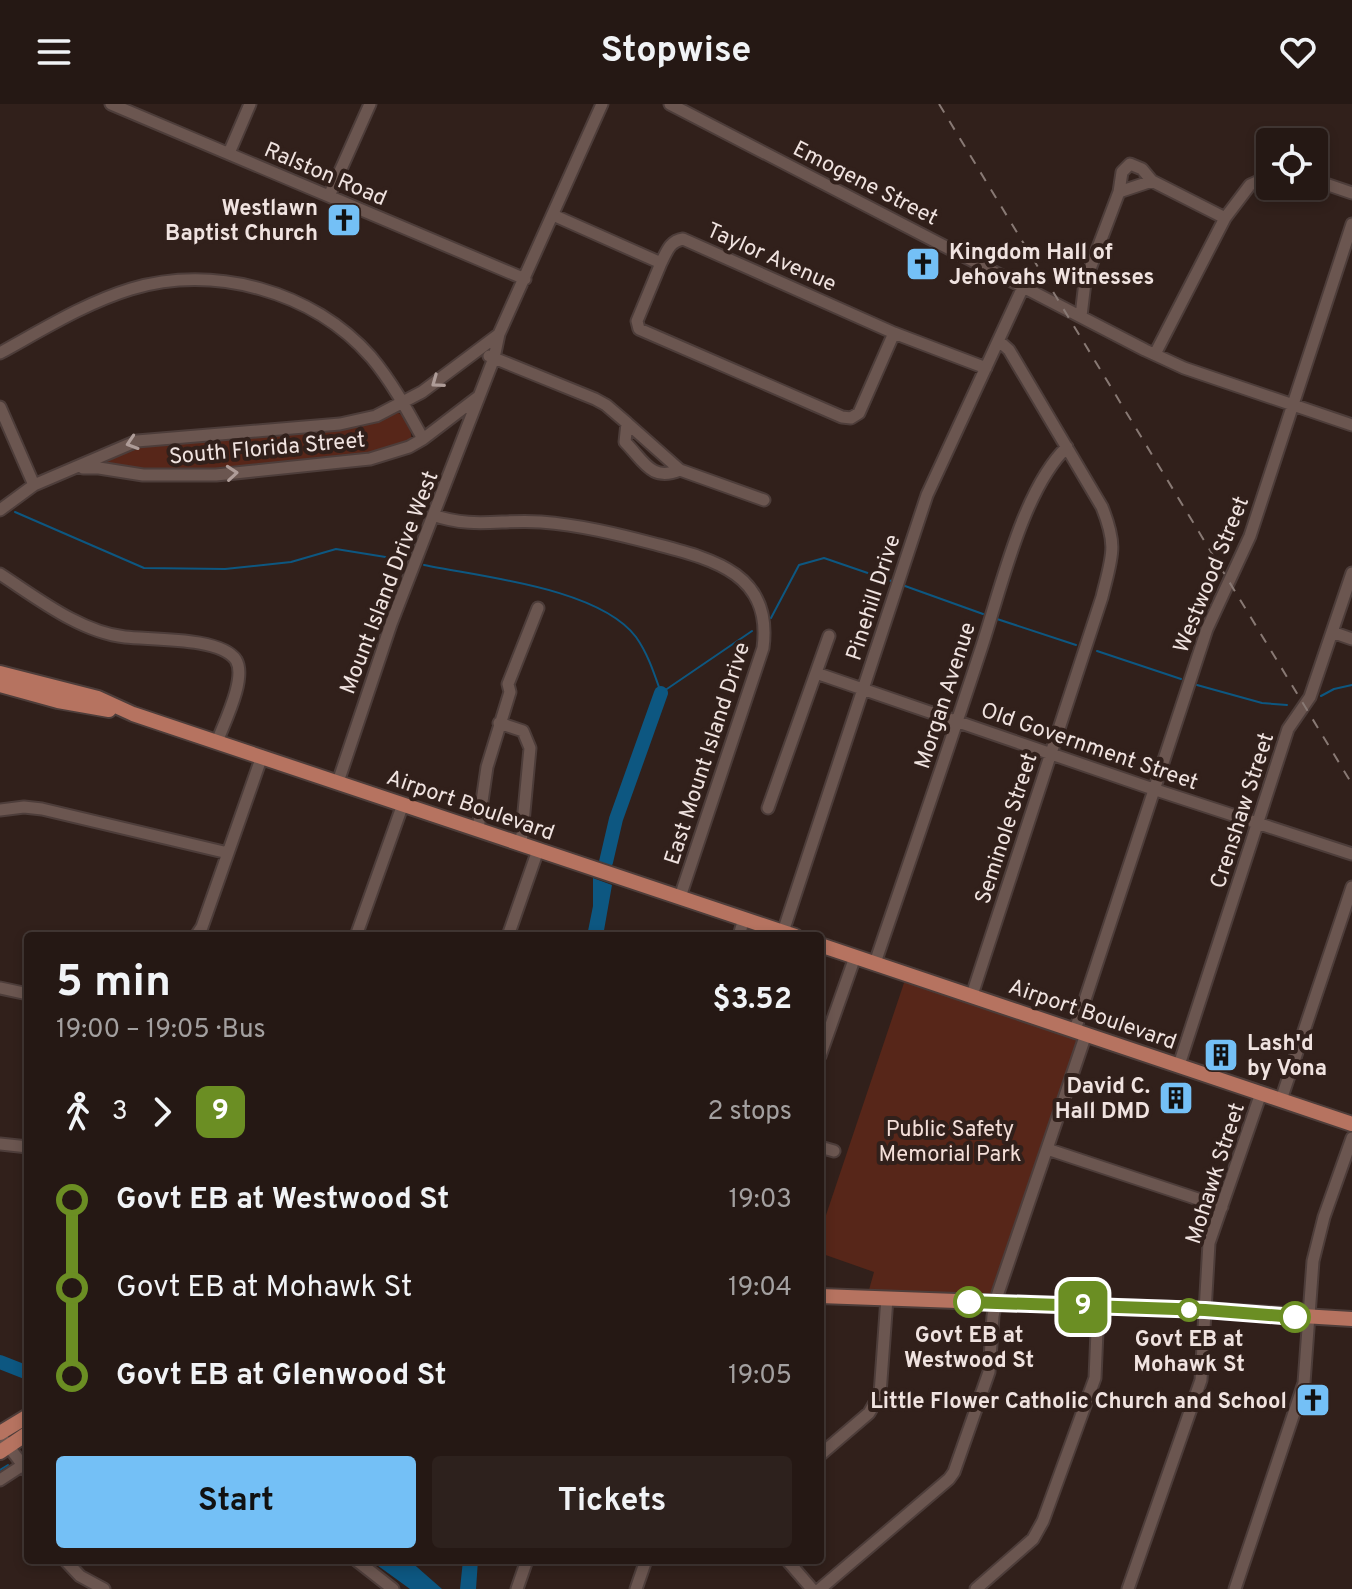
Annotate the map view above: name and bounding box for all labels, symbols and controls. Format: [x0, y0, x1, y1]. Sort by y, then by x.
text: Stopwise [601, 29, 751, 75]
icon: menu [32, 30, 76, 74]
icon: heart [1276, 30, 1320, 74]
map controls [1256, 128, 1328, 200]
button: locate [1256, 128, 1328, 200]
street label: Emogene Street [788, 136, 942, 232]
street label: Ralston Road [260, 137, 390, 213]
place label: Westlawn Baptist Church [165, 196, 318, 248]
church icon: Westlawn Baptist Church [325, 201, 363, 239]
street label: Taylor Avenue [702, 218, 840, 299]
place label: Kingdom Hall of Jehovahs Witnesses [949, 240, 1154, 292]
church icon: Kingdom Hall of Jehovahs Witnesses [904, 245, 942, 283]
one-way arrow [431, 372, 445, 387]
street label: South Florida Street [168, 427, 366, 472]
one-way arrow [126, 434, 140, 450]
one-way arrow [226, 465, 239, 482]
street label: Mount Island Drive West [335, 467, 445, 698]
street label: Westwood Street [1169, 493, 1256, 657]
street label: Pinehill Drive [841, 531, 907, 664]
street label: Morgan Avenue [910, 619, 983, 772]
street label: East Mount Island Drive [660, 639, 757, 868]
street label: Old Government Street [977, 697, 1201, 797]
street label: Crenshaw Street [1205, 729, 1281, 892]
street label: Seminole Street [970, 750, 1045, 908]
street label: Airport Boulevard [383, 765, 558, 848]
text: 5 min [56, 956, 171, 1012]
street label: Airport Boulevard [1005, 974, 1180, 1057]
text: $3.52 [713, 982, 792, 1019]
text: 19:00 – 19:05 · Bus [56, 1014, 266, 1047]
place label: Lash'd by Vona [1247, 1031, 1327, 1083]
building icon: Lash'd by Vona [1202, 1036, 1240, 1074]
place label: David C. Hall DMD [1055, 1074, 1150, 1126]
building icon: David C. Hall DMD [1157, 1079, 1195, 1117]
icon: walk [56, 1090, 100, 1134]
icon: forward [140, 1090, 184, 1134]
text: 9 [212, 1094, 229, 1130]
text: 3 [112, 1096, 128, 1129]
text: 2 stops [707, 1096, 792, 1129]
street label: Mohawk Street [1181, 1100, 1252, 1248]
park label: Public Safety Memorial Park [879, 1117, 1021, 1169]
text: Govt EB at Westwood St [116, 1182, 449, 1219]
text: 19:03 [729, 1184, 792, 1217]
text: Govt EB at Mohawk St [116, 1270, 412, 1307]
text: 19:04 [728, 1272, 792, 1305]
line badge: 9 [1057, 1281, 1109, 1333]
marker: Govt EB at Westwood St [954, 1287, 984, 1317]
text: 9 [1074, 1289, 1092, 1325]
marker: Govt EB at Mohawk St [1178, 1299, 1200, 1321]
unlabelled marker [1280, 1302, 1310, 1332]
place label: Govt EB at Westwood St [904, 1323, 1034, 1375]
place label: Govt EB at Mohawk St [1133, 1327, 1245, 1379]
text: Govt EB at Glenwood St [116, 1358, 447, 1395]
text: 19:05 [728, 1360, 792, 1393]
church icon: Little Flower Catholic Church and School [1294, 1381, 1332, 1419]
place label: Little Flower Catholic Church and School [870, 1389, 1287, 1416]
button: Start [56, 1456, 416, 1548]
button: Tickets [432, 1456, 792, 1548]

